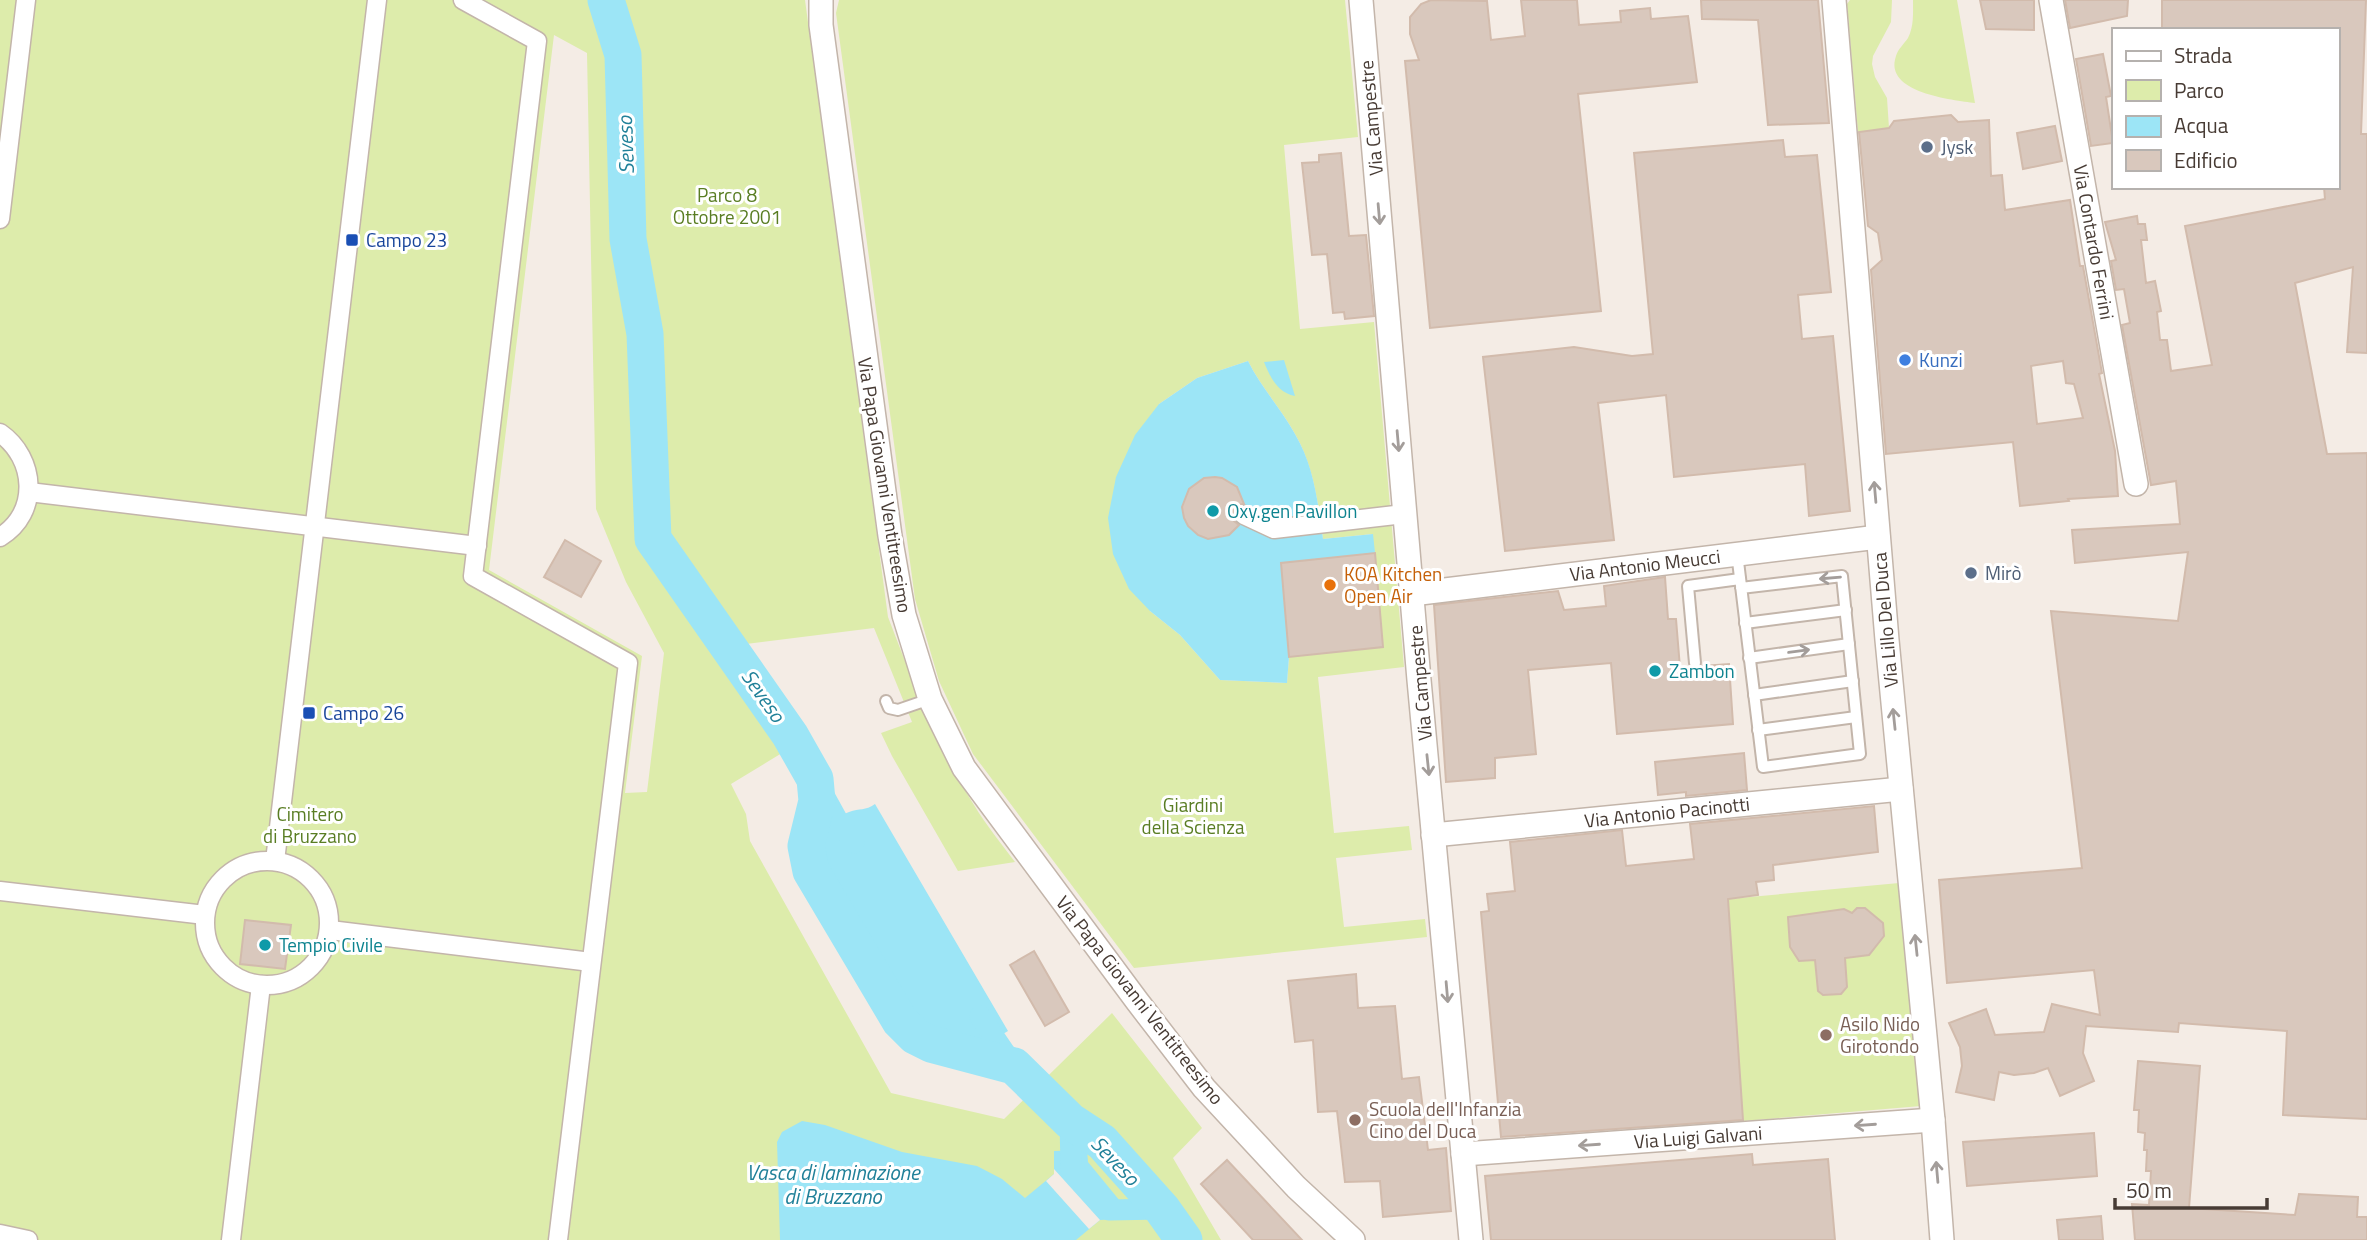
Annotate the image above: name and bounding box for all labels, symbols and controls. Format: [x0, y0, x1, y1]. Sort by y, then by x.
legend [2112, 28, 2339, 189]
text: Strada [2174, 39, 2232, 71]
street label: Via Campestre [1351, 59, 1390, 177]
text: Parco [2174, 74, 2224, 106]
text: Acqua [2174, 109, 2229, 141]
water label: Seveso [608, 115, 642, 175]
place label: Jysk [1941, 132, 1973, 161]
marker: Jysk [1919, 139, 1935, 155]
text: Edificio [2174, 144, 2238, 176]
street label: Via Contardo Ferrini [2067, 162, 2122, 322]
park label: Parco 8 Ottobre 2001 [673, 180, 781, 231]
one-way arrow [1373, 203, 1386, 225]
place label: Campo 23 [366, 225, 447, 254]
marker: Campo 23 [344, 232, 360, 248]
place label: Kunzi [1919, 345, 1963, 374]
marker: Kunzi [1897, 352, 1913, 368]
street label: Via Papa Giovanni Ventitreesimo [851, 355, 920, 615]
one-way arrow [1392, 429, 1405, 452]
one-way arrow [1868, 482, 1881, 504]
place label: Oxy.gen Pavillon [1227, 496, 1357, 525]
marker: Oxy.gen Pavillon [1205, 503, 1221, 519]
street label: Via Antonio Meucci [1568, 541, 1722, 588]
street label: Via Lillo Del Duca [1864, 551, 1905, 689]
place label: Mirò [1985, 558, 2022, 587]
place label: KOA Kitchen Open Air [1344, 559, 1442, 610]
marker: Mirò [1963, 565, 1979, 581]
one-way arrow [1819, 572, 1842, 585]
marker: KOA Kitchen Open Air [1322, 577, 1338, 593]
street label: Via Campestre [1400, 624, 1439, 742]
one-way arrow [1787, 644, 1810, 657]
place label: Zambon [1669, 656, 1735, 685]
water label: Seveso [734, 662, 794, 729]
marker: Zambon [1647, 663, 1663, 679]
place label: Campo 26 [323, 698, 404, 727]
marker: Campo 26 [301, 705, 317, 721]
one-way arrow [1887, 708, 1900, 731]
one-way arrow [1421, 754, 1434, 776]
street label: Via Antonio Pacinotti [1583, 788, 1751, 835]
park label: Giardini della Scienza [1142, 790, 1245, 841]
park label: Cimitero di Bruzzano [263, 799, 357, 850]
street label: Via Papa Giovanni Ventitreesimo [1049, 889, 1231, 1110]
place label: Tempio Civile [279, 930, 383, 959]
one-way arrow [1909, 935, 1922, 957]
marker: Tempio Civile [257, 937, 273, 953]
one-way arrow [1441, 980, 1454, 1003]
place label: Asilo Nido Girotondo [1840, 1009, 1920, 1060]
marker: Asilo Nido Girotondo [1818, 1027, 1834, 1043]
place label: Scuola dell'Infanzia Cino del Duca [1369, 1094, 1522, 1145]
marker: Scuola dell'Infanzia Cino del Duca [1347, 1112, 1363, 1128]
street label: Via Luigi Galvani [1633, 1118, 1763, 1155]
one-way arrow [1854, 1119, 1877, 1132]
water label: Seveso [1084, 1128, 1148, 1193]
one-way arrow [1578, 1139, 1601, 1152]
water label: Vasca di laminazione di Bruzzano [746, 1156, 921, 1212]
one-way arrow [1930, 1161, 1943, 1184]
scale bar [2115, 1166, 2267, 1210]
text: 50 m [2126, 1174, 2172, 1206]

